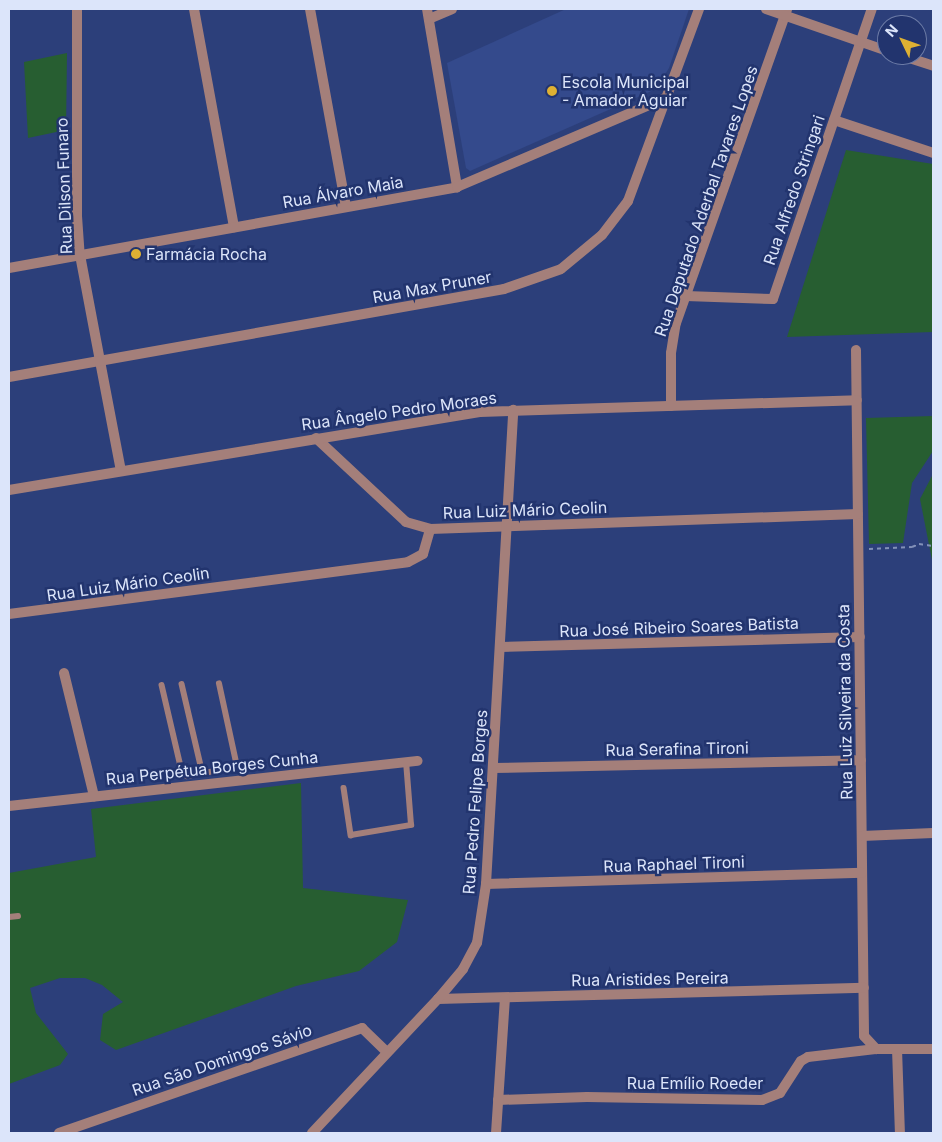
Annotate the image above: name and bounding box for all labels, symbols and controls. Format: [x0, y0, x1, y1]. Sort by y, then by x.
north arrow [877, 15, 927, 65]
text: N [881, 21, 901, 40]
street label: Rua Deputado Aderbal Tavares Lopes [650, 63, 762, 339]
place label: Escola Municipal - Amador Aguiar [562, 72, 689, 110]
marker: Escola Municipal - Amador Aguiar [546, 85, 558, 97]
street label: Rua Alfredo Stringari [759, 113, 829, 267]
street label: Rua Dilson Funaro [52, 117, 76, 255]
street label: Rua Álvaro Maia [281, 172, 405, 212]
place label: Farmácia Rocha [146, 244, 267, 264]
marker: Farmácia Rocha [130, 248, 142, 260]
street label: Rua Max Pruner [371, 267, 493, 307]
street label: Rua Ângelo Pedro Moraes [300, 388, 498, 434]
street label: Rua Luiz Mário Ceolin [442, 498, 608, 522]
street label: Rua Luiz Mário Ceolin [45, 563, 211, 605]
street label: Rua Luiz Silveira da Costa [834, 604, 856, 800]
street label: Rua José Ribeiro Soares Batista [559, 613, 799, 641]
street label: Rua Pedro Felipe Borges [459, 709, 491, 895]
street label: Rua Serafina Tironi [605, 738, 749, 760]
street label: Rua Perpétua Borges Cunha [105, 747, 319, 789]
street label: Rua Raphael Tironi [603, 852, 745, 876]
street label: Rua Aristides Pereira [571, 968, 729, 990]
street label: Rua São Domingos Sávio [130, 1020, 314, 1100]
street label: Rua Emílio Roeder [627, 1073, 763, 1093]

